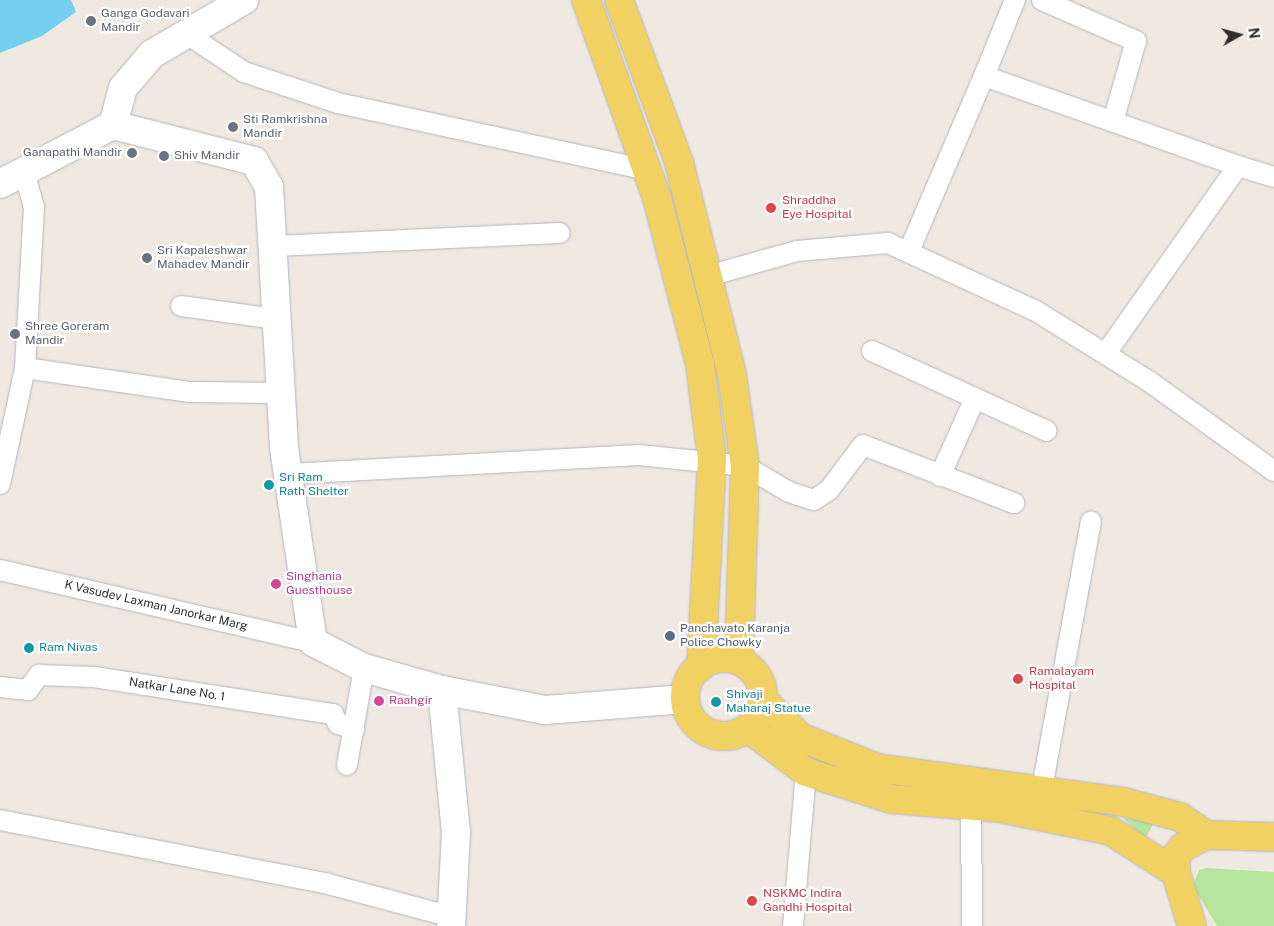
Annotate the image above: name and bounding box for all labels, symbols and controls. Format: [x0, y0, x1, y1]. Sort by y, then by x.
place label: Ganga Godavari Mandir [101, 7, 190, 35]
north arrow [1214, 10, 1264, 60]
marker: Ganga Godavari Mandir [85, 15, 97, 27]
text: N [1245, 27, 1262, 40]
place label: Sti Ramkrishna Mandir [243, 113, 327, 141]
marker: Sti Ramkrishna Mandir [227, 121, 239, 133]
place label: Ganapathi Mandir [23, 146, 122, 160]
marker: Ganapathi Mandir [126, 147, 138, 159]
place label: Shiv Mandir [174, 149, 240, 163]
marker: Shiv Mandir [158, 150, 170, 162]
place label: Shraddha Eye Hospital [782, 194, 852, 222]
marker: Shraddha Eye Hospital [764, 201, 778, 215]
place label: Sri Kapaleshwar Mahadev Mandir [157, 244, 250, 272]
marker: Sri Kapaleshwar Mahadev Mandir [141, 252, 153, 264]
place label: Shree Goreram Mandir [25, 320, 110, 348]
marker: Shree Goreram Mandir [9, 328, 21, 340]
place label: Sri Ram Rath Shelter [279, 471, 349, 499]
marker: Sri Ram Rath Shelter [263, 479, 275, 491]
place label: Singhania Guesthouse [286, 570, 353, 598]
street label: K Vasudev Laxman Janorkar Marg [63, 578, 249, 634]
marker: Singhania Guesthouse [270, 578, 282, 590]
place label: Panchavato Karanja Police Chowky [680, 622, 790, 650]
marker: Panchavato Karanja Police Chowky [664, 630, 676, 642]
place label: Ram Nivas [39, 641, 98, 655]
marker: Ram Nivas [23, 642, 35, 654]
place label: Ramalayam Hospital [1029, 665, 1094, 693]
marker: Ramalayam Hospital [1011, 672, 1025, 686]
street label: Natkar Lane No. 1 [128, 675, 226, 705]
place label: Shivaji Maharaj Statue [726, 688, 811, 716]
place label: Raahgir [389, 694, 432, 708]
marker: Raahgir [373, 695, 385, 707]
marker: Shivaji Maharaj Statue [710, 696, 722, 708]
place label: NSKMC Indira Gandhi Hospital [763, 887, 852, 915]
marker: NSKMC Indira Gandhi Hospital [745, 894, 759, 908]

